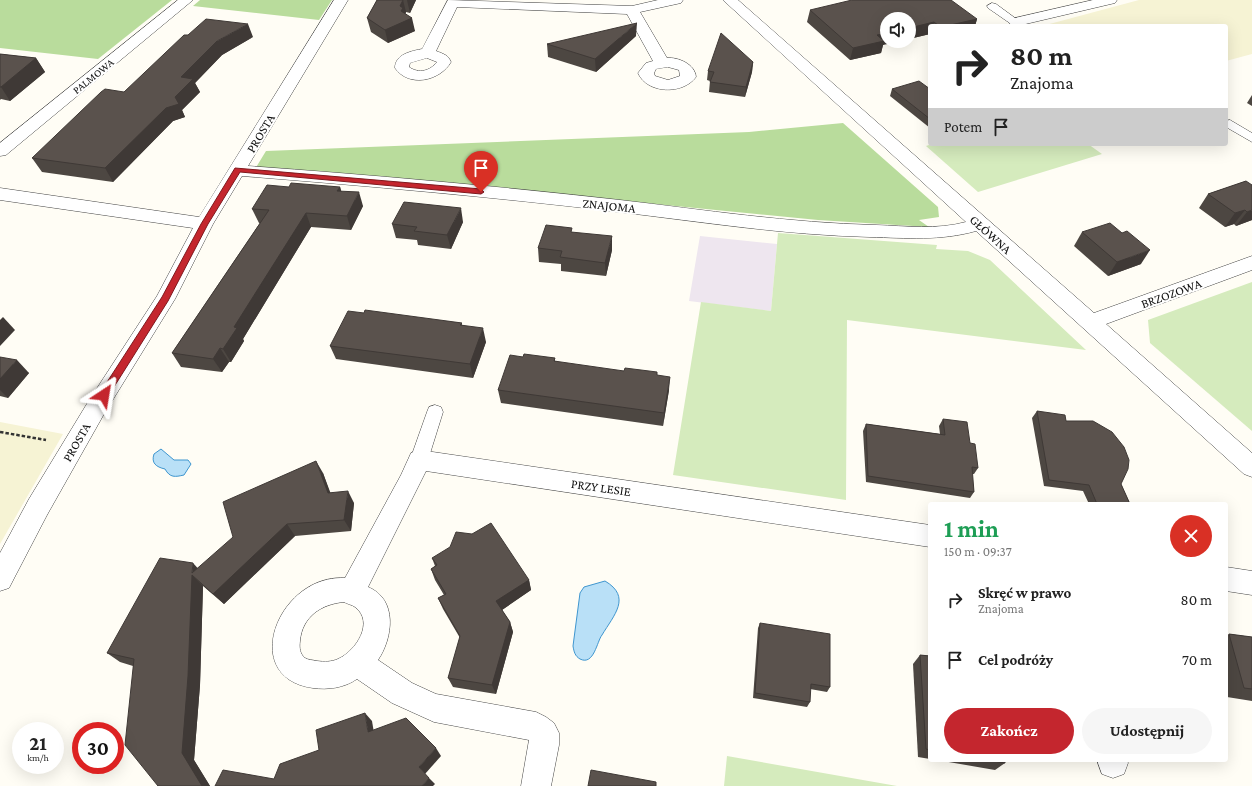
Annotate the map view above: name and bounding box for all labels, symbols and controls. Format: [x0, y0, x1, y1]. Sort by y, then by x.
map controls [880, 12, 916, 48]
button: sound [880, 12, 916, 48]
icon: right [944, 40, 996, 92]
text: 80 m [1010, 40, 1072, 71]
street label: PALMOWA [70, 55, 116, 96]
text: Znajoma [1010, 73, 1073, 93]
street label: PROSTA [243, 111, 278, 155]
icon: arrive [990, 116, 1012, 138]
text: Potem [944, 119, 982, 135]
pin [464, 151, 498, 192]
icon: arrive [470, 157, 492, 179]
street label: ZNAJOMA [582, 195, 637, 216]
street label: GŁÓWNA [967, 212, 1015, 257]
street label: BRZOZOWA [1139, 275, 1204, 311]
position arrow [83, 374, 125, 416]
street label: PROSTA [59, 420, 94, 464]
street label: PRZY LESIE [570, 476, 632, 499]
text: 1 min [944, 515, 999, 542]
button: close [1170, 515, 1212, 557]
text: 150 m · 09:37 [944, 544, 1012, 559]
text: Skręć w prawo [978, 585, 1071, 601]
icon: right [944, 589, 966, 611]
text: 80 m [1181, 592, 1212, 608]
text: Znajoma [978, 601, 1024, 616]
icon: arrive [944, 649, 966, 671]
text: Cel podróży [978, 652, 1053, 668]
text: 70 m [1182, 652, 1212, 668]
button: Zakończ [944, 708, 1074, 754]
button: Udostępnij [1082, 708, 1212, 754]
speed limit sign: 30 [72, 722, 124, 774]
text: 21 [29, 732, 47, 754]
text: km/h [27, 752, 49, 763]

